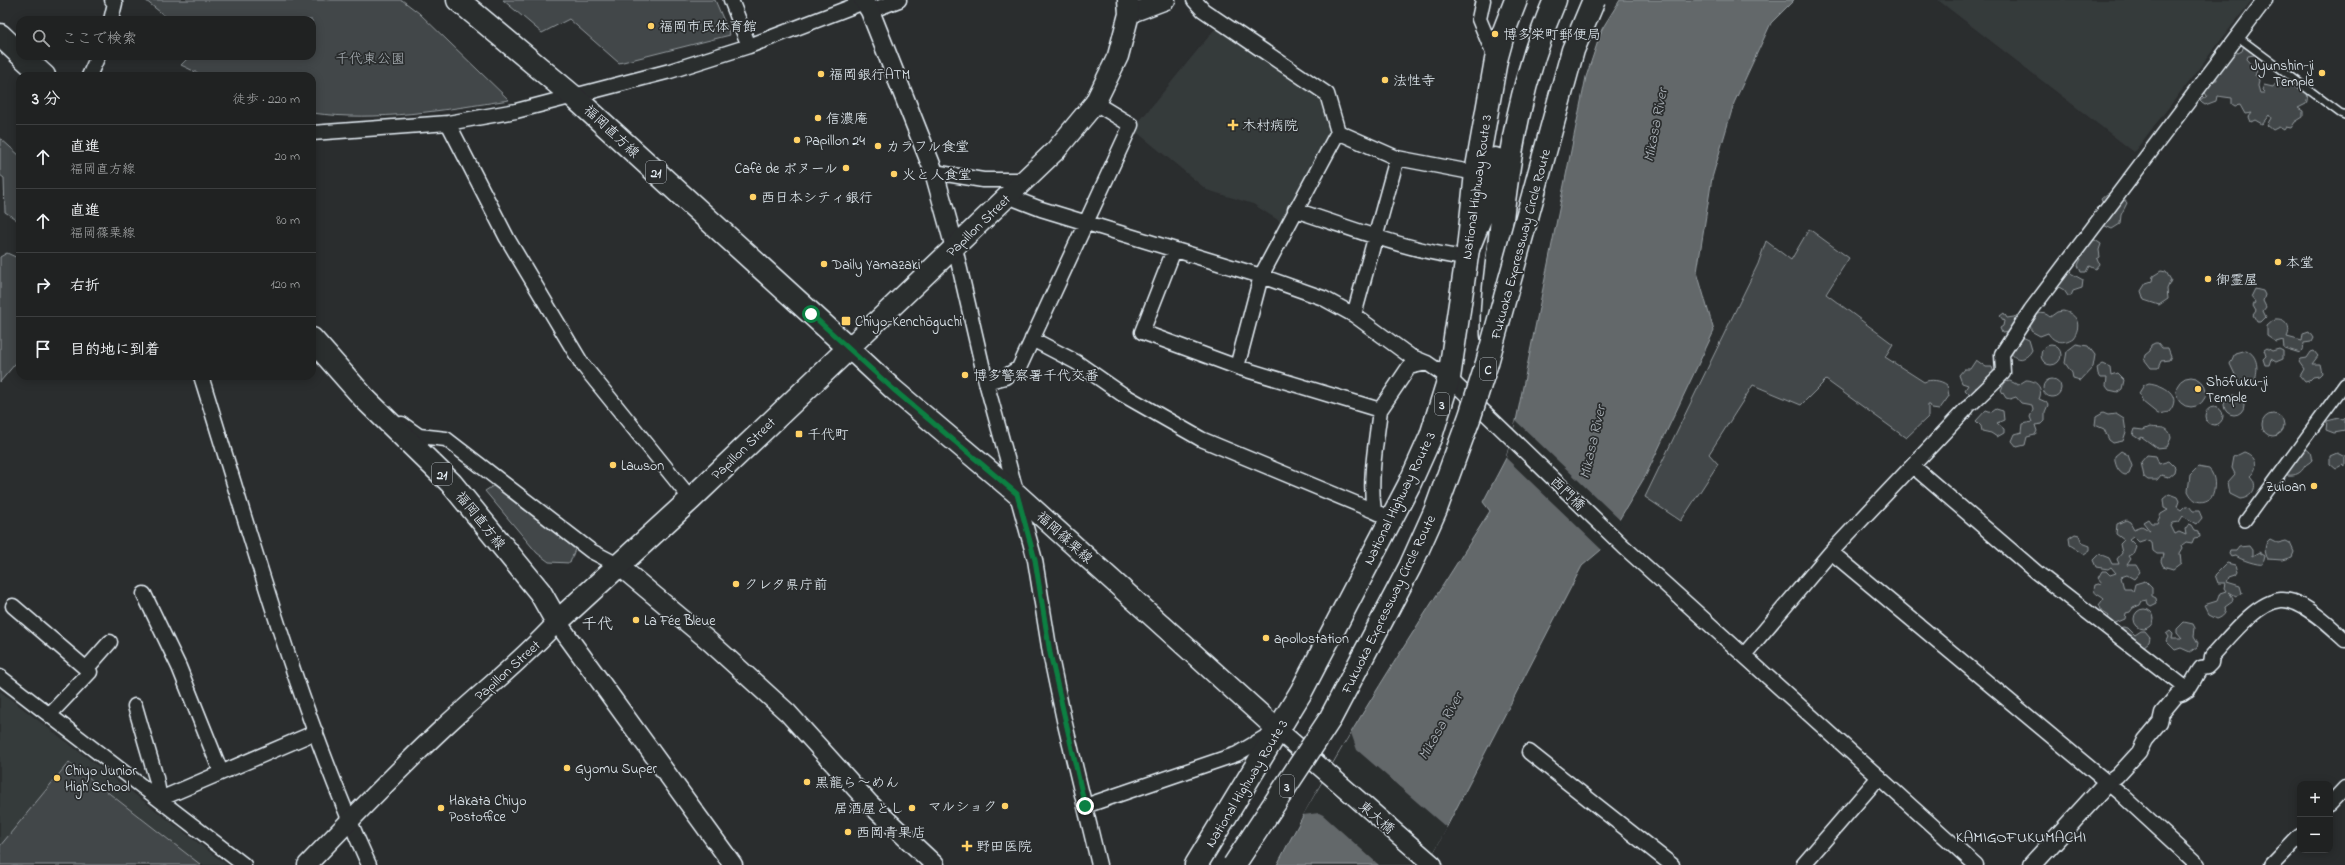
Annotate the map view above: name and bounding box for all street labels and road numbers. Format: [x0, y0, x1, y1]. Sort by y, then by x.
street label: 福岡直方線 [578, 101, 644, 164]
street label: National Highway Route 3 [1457, 113, 1499, 261]
street label: Fukuoka Expressway Circle Route [1486, 146, 1558, 343]
road number: 21 [646, 161, 666, 183]
street label: Papillon Street [942, 190, 1016, 262]
road number: C [1480, 358, 1496, 380]
road number: 3 [1435, 393, 1449, 415]
street label: Papillon Street [707, 413, 781, 485]
street label: National Highway Route 3 [1359, 428, 1443, 569]
road number: 21 [432, 463, 452, 485]
street label: 西門橋 [1545, 472, 1589, 516]
street label: 福岡直方線 [450, 487, 510, 555]
street label: 福岡篠栗線 [1031, 507, 1097, 569]
street label: Fukuoka Expressway Circle Route [1336, 511, 1443, 699]
street label: Papillon Street [470, 635, 546, 707]
street label: National Highway Route 3 [1201, 716, 1291, 850]
road number: 3 [1280, 775, 1294, 797]
street label: 東大橋 [1353, 796, 1399, 840]

